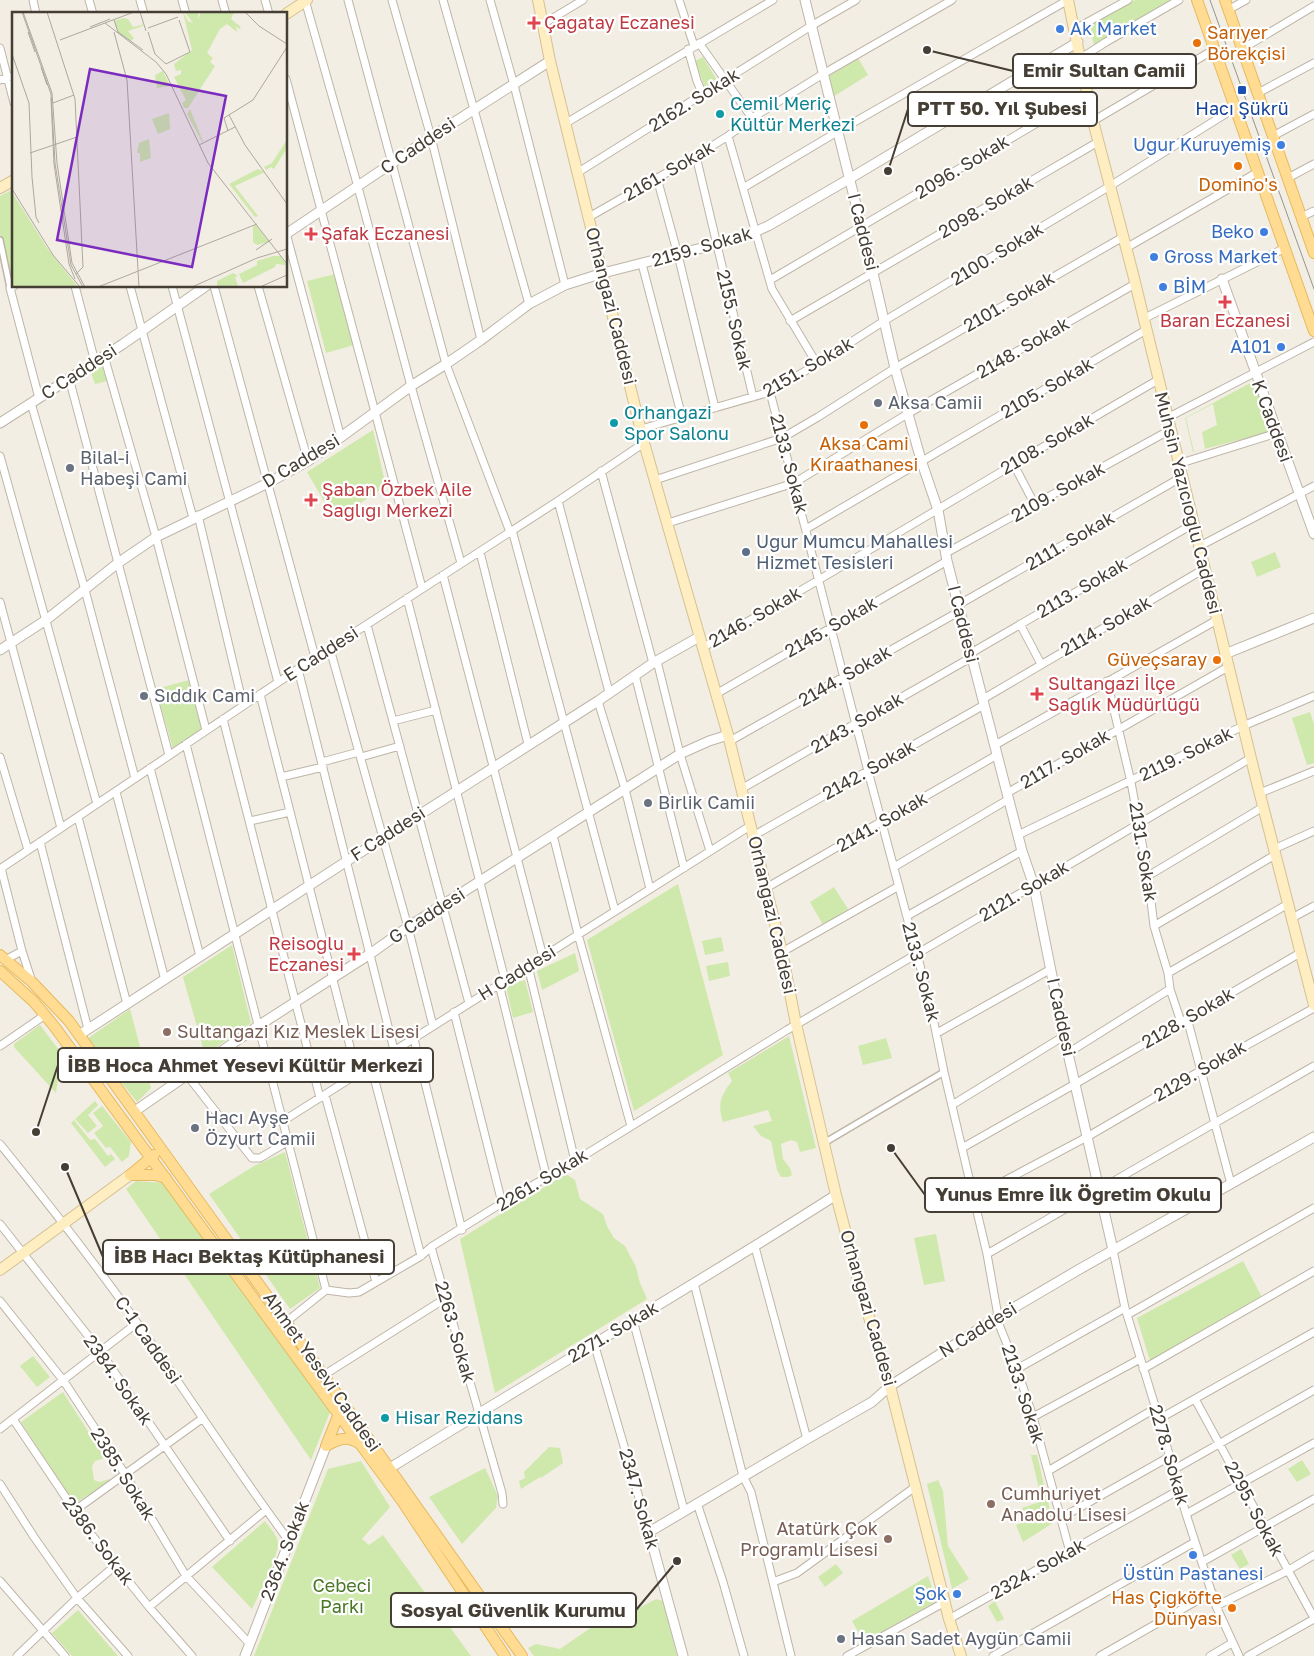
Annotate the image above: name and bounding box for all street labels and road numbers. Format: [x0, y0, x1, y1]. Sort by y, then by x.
street label: 2162. Sokak [644, 63, 743, 136]
street label: C Caddesi [376, 112, 459, 178]
street label: 2096. Sokak [910, 129, 1013, 203]
street label: 2161. Sokak [619, 135, 718, 205]
street label: 2098. Sokak [934, 170, 1037, 242]
street label: I Caddesi [844, 191, 884, 273]
street label: 2100. Sokak [946, 217, 1047, 289]
street label: 2159. Sokak [649, 221, 754, 271]
street label: Orhangazi Caddesi [582, 225, 642, 387]
street label: 2101. Sokak [959, 266, 1058, 336]
street label: 2155. Sokak [713, 267, 757, 372]
street label: 2148. Sokak [972, 312, 1073, 383]
street label: 2151. Sokak [758, 331, 857, 401]
street label: C Caddesi [36, 338, 121, 404]
street label: 2105. Sokak [996, 352, 1097, 422]
street label: K Caddesi [1248, 376, 1298, 465]
street label: Muhsin Yazıcıoğlu Caddesi [1151, 389, 1227, 616]
street label: 2108. Sokak [996, 408, 1097, 479]
street label: 2133. Sokak [766, 411, 814, 516]
street label: D Caddesi [258, 428, 343, 492]
street label: 2109. Sokak [1007, 456, 1108, 526]
street label: 2111. Sokak [1021, 506, 1118, 574]
street label: 2113. Sokak [1032, 552, 1131, 622]
street label: 2146. Sokak [704, 581, 805, 652]
street label: I Caddesi [944, 583, 984, 665]
street label: 2114. Sokak [1056, 590, 1155, 660]
street label: 2145. Sokak [780, 591, 881, 661]
street label: E Caddesi [279, 621, 362, 685]
street label: 2144. Sokak [794, 640, 895, 711]
street label: 2143. Sokak [806, 687, 907, 757]
street label: 2119. Sokak [1135, 721, 1236, 785]
street label: 2117. Sokak [1016, 724, 1113, 793]
street label: 2142. Sokak [818, 735, 919, 804]
street label: 2141. Sokak [832, 786, 931, 856]
street label: 2131. Sokak [1125, 800, 1163, 903]
street label: F Caddesi [346, 801, 429, 865]
street label: Orhangazi Caddesi [744, 833, 802, 996]
street label: 2121. Sokak [975, 855, 1072, 926]
street label: G Caddesi [384, 882, 469, 948]
street label: 2133. Sokak [898, 919, 946, 1024]
street label: H Caddesi [474, 940, 559, 1005]
street label: I Caddesi [1043, 976, 1081, 1058]
street label: 2128. Sokak [1137, 982, 1238, 1052]
street label: 2129. Sokak [1149, 1035, 1250, 1105]
street label: 2261. Sokak [492, 1143, 591, 1215]
street label: Orhangazi Caddesi [836, 1227, 902, 1388]
street label: 2263. Sokak [431, 1278, 481, 1385]
street label: Ahmet Yesevi Caddesi [259, 1287, 386, 1456]
street label: C-1 Caddesi [111, 1291, 187, 1387]
street label: 2271. Sokak [563, 1296, 662, 1367]
street label: N Caddesi [935, 1297, 1020, 1362]
street label: 2384. Sokak [80, 1330, 158, 1429]
street label: 2133. Sokak [998, 1341, 1050, 1446]
street label: 2278. Sokak [1145, 1402, 1195, 1508]
street label: 2385. Sokak [87, 1423, 161, 1524]
street label: 2347. Sokak [615, 1446, 665, 1552]
street label: 2295. Sokak [1221, 1457, 1289, 1560]
street label: 2386. Sokak [58, 1492, 139, 1589]
street label: 2364. Sokak [255, 1498, 313, 1604]
street label: 2324. Sokak [986, 1533, 1089, 1603]

